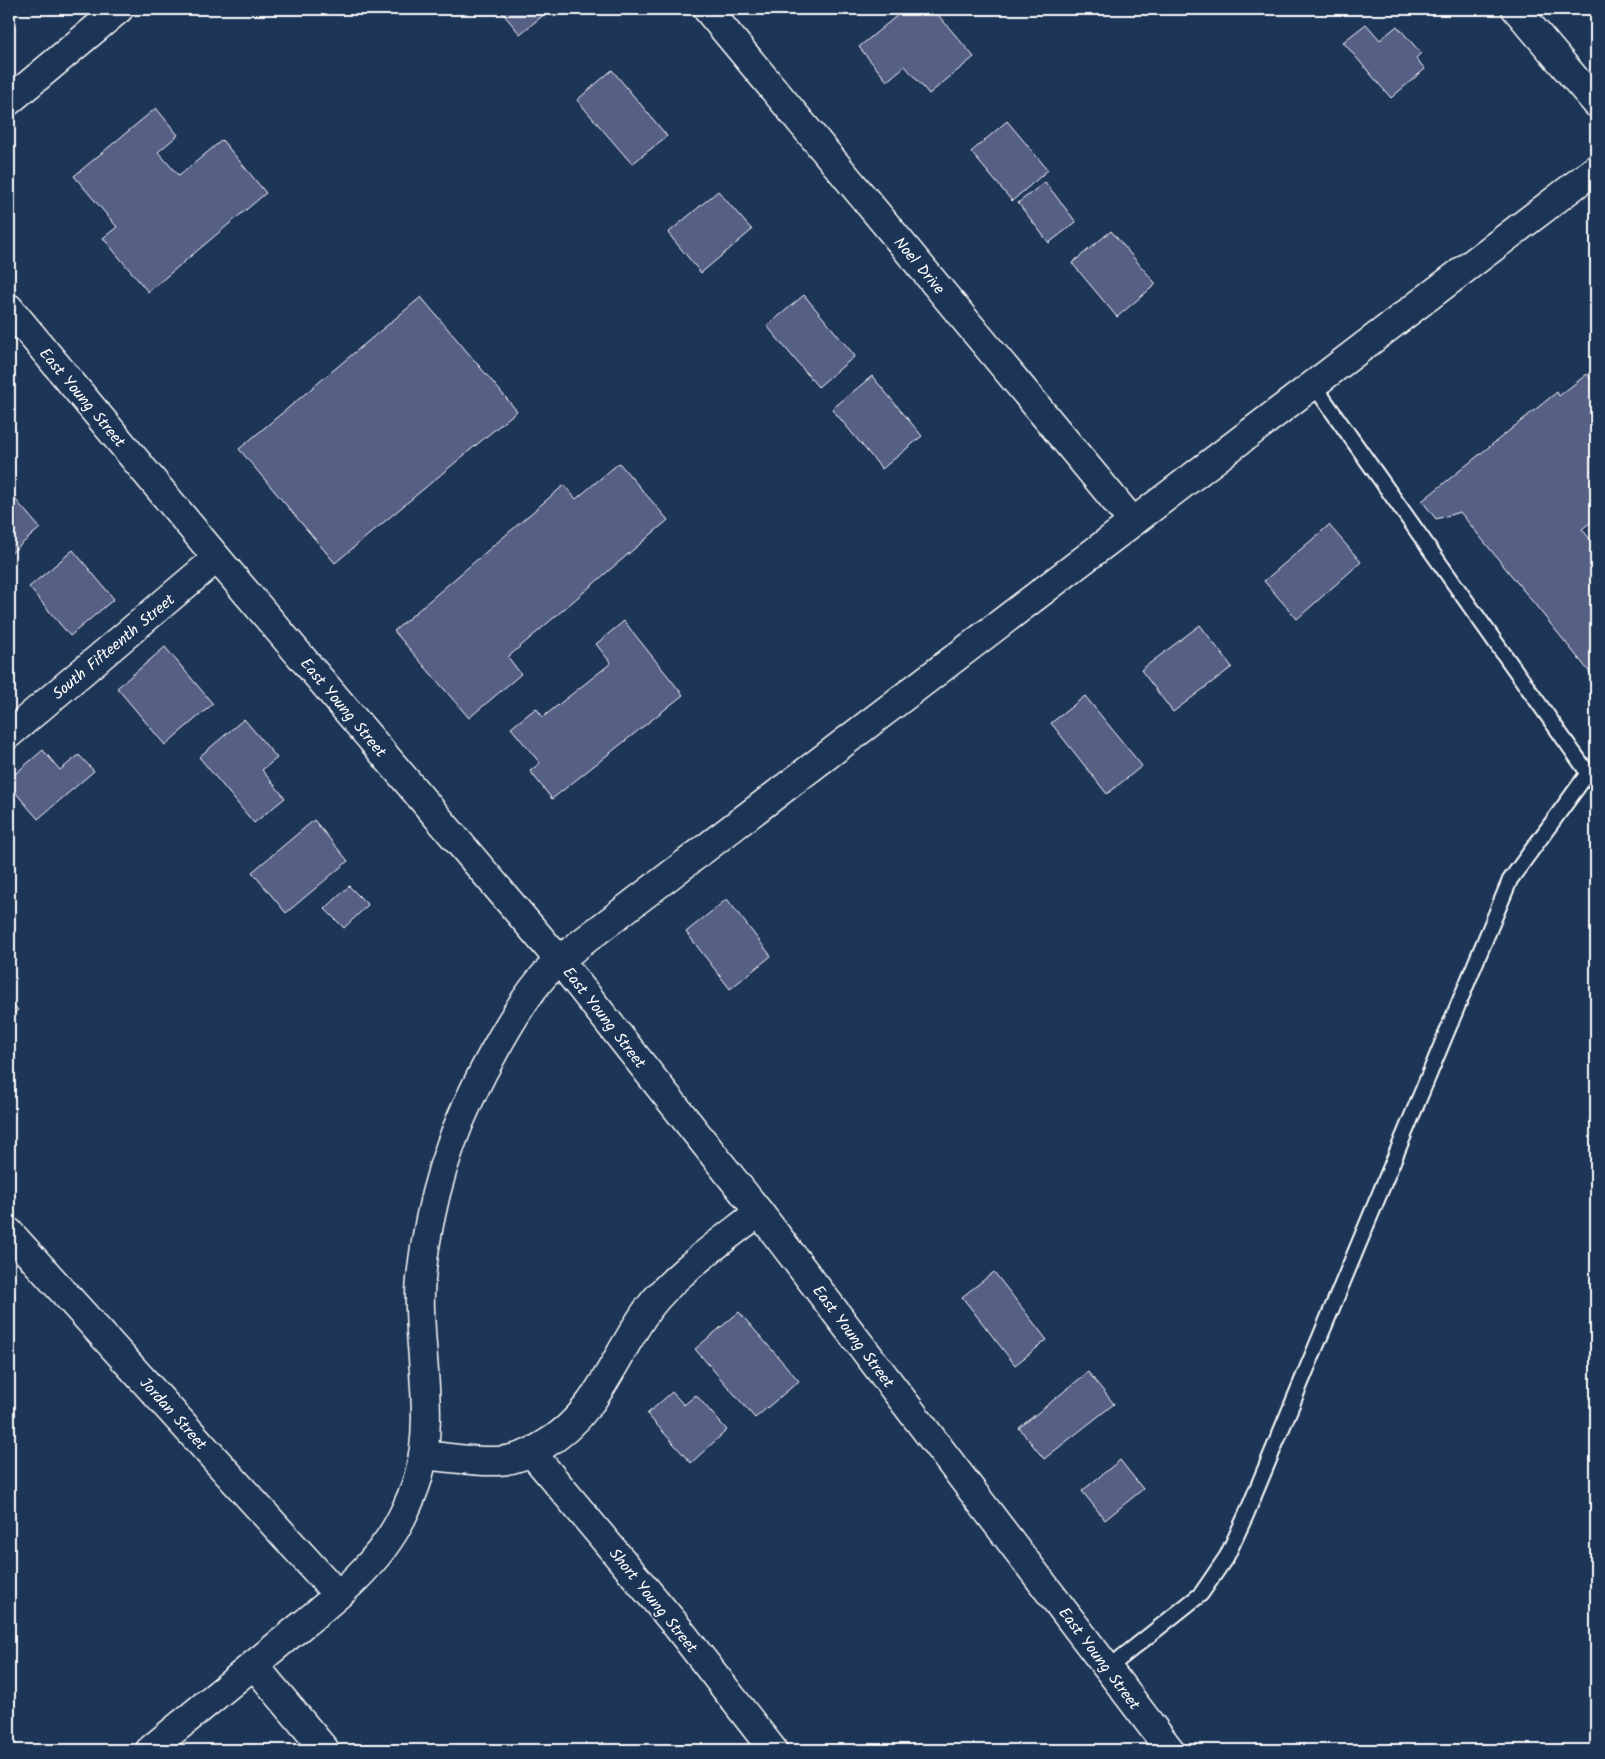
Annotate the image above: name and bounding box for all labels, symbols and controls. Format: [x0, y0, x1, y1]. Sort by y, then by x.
street label: Noel Drive [887, 232, 951, 300]
street label: East Young Street [33, 343, 132, 454]
street label: South Fifteenth Street [47, 588, 181, 706]
street label: East Young Street [294, 653, 393, 764]
street label: East Young Street [556, 962, 652, 1075]
street label: East Young Street [806, 1280, 900, 1394]
street label: Jordan Street [133, 1372, 213, 1457]
street label: Short Young Street [602, 1543, 704, 1660]
street label: East Young Street [1052, 1602, 1146, 1716]

